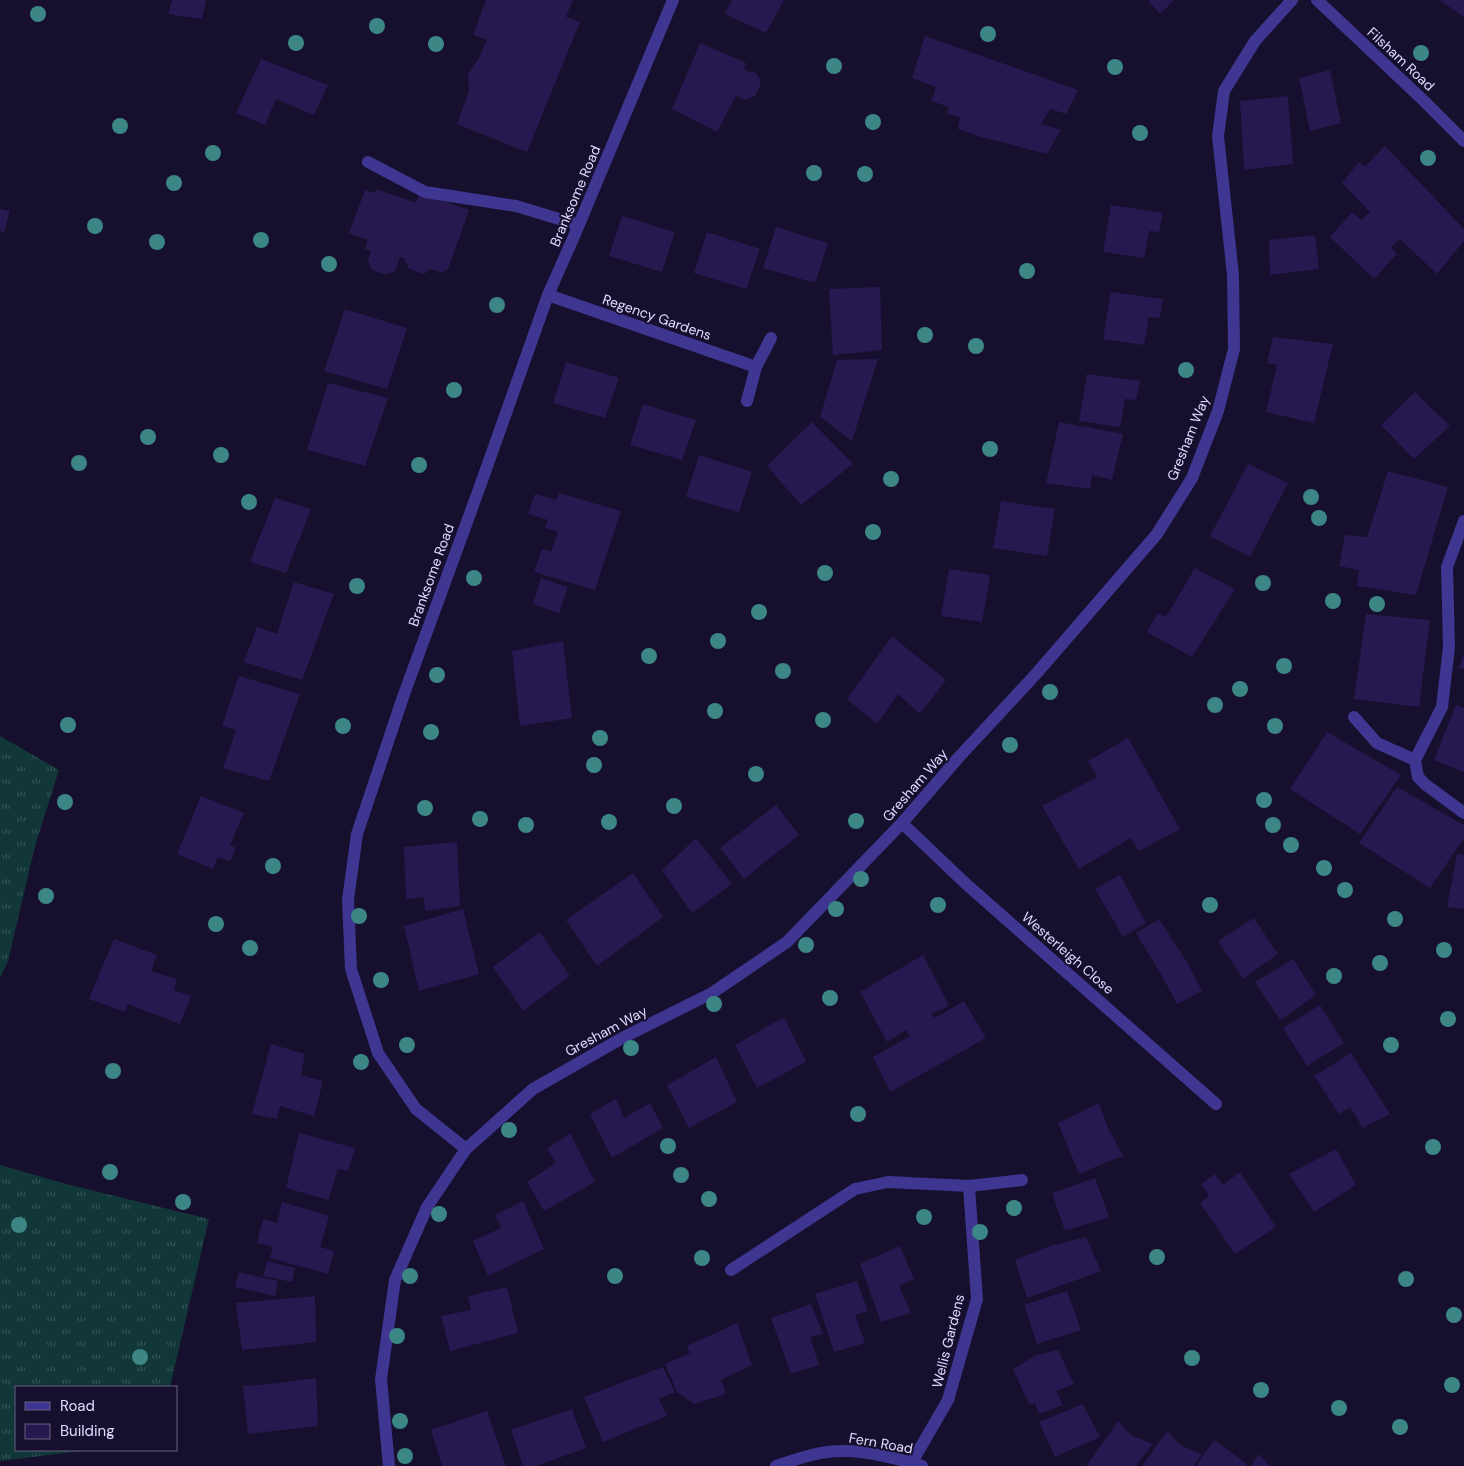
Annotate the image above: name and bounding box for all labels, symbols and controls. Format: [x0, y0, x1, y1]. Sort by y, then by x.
street label: Filsham Road [1364, 23, 1438, 95]
street label: Branksome Road [546, 143, 604, 249]
street label: Regency Gardens [600, 290, 714, 344]
street label: Gresham Way [1163, 393, 1213, 483]
street label: Branksome Road [404, 521, 458, 629]
street label: Gresham Way [879, 745, 952, 825]
street label: Westerleigh Close [1018, 908, 1118, 998]
street label: Gresham Way [562, 1002, 650, 1060]
street label: Wellis Gardens [928, 1292, 968, 1390]
legend [15, 1386, 178, 1451]
text: Road [60, 1396, 95, 1416]
text: Building [60, 1421, 115, 1441]
street label: Fern Road [848, 1429, 914, 1457]

